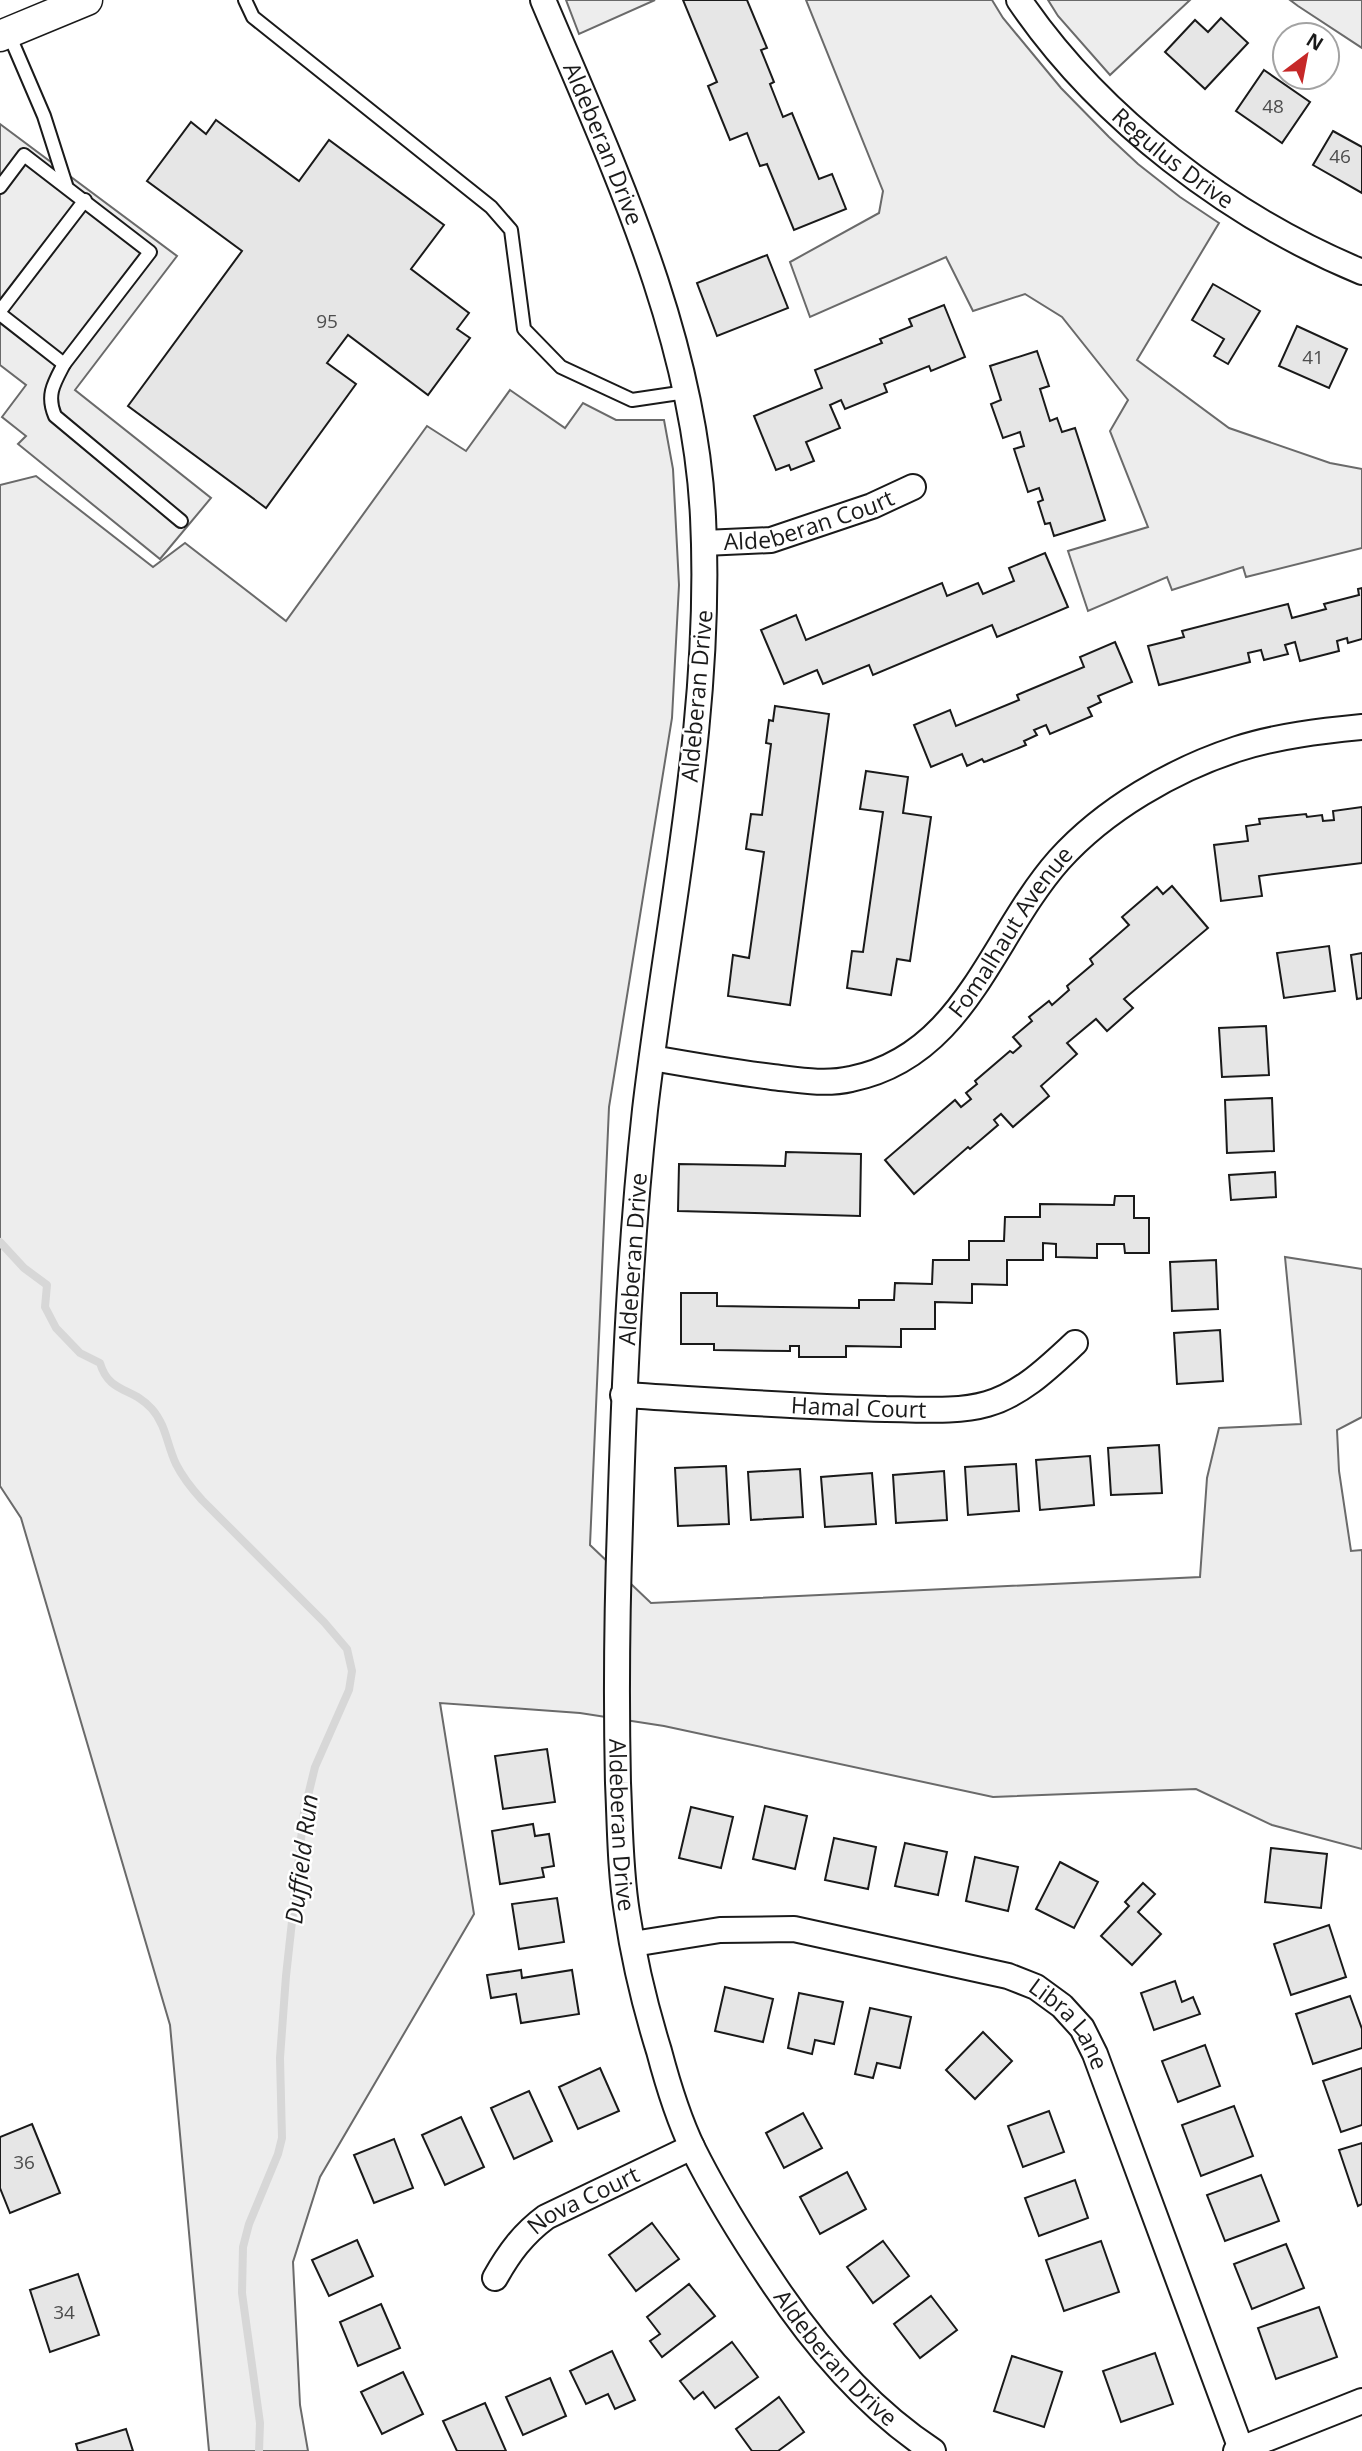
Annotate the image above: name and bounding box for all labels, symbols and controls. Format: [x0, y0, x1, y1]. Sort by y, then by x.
north arrow [1271, 21, 1341, 91]
text: N [1302, 26, 1328, 57]
street label: Aldeberan Drive [556, 57, 652, 229]
house number: 48 [1262, 93, 1284, 119]
street label: Regulus Drive [1106, 100, 1241, 215]
house number: 46 [1329, 143, 1351, 169]
house number: 95 [316, 308, 338, 334]
house number: 41 [1302, 344, 1324, 370]
street label: Aldeberan Court [723, 481, 899, 557]
street label: Aldeberan Drive [673, 608, 719, 783]
street label: Fomalhaut Avenue [940, 838, 1079, 1024]
street label: Aldeberan Drive [610, 1172, 654, 1346]
street label: Hamal Court [790, 1388, 927, 1425]
street label: Aldeberan Drive [602, 1738, 643, 1913]
water label: Duffield Run [276, 1792, 325, 1926]
street label: Libra Lane [1023, 1970, 1116, 2074]
house number: 36 [13, 2149, 35, 2175]
street label: Nova Court [520, 2158, 644, 2241]
street label: Aldeberan Drive [767, 2283, 905, 2433]
house number: 34 [53, 2299, 75, 2325]

